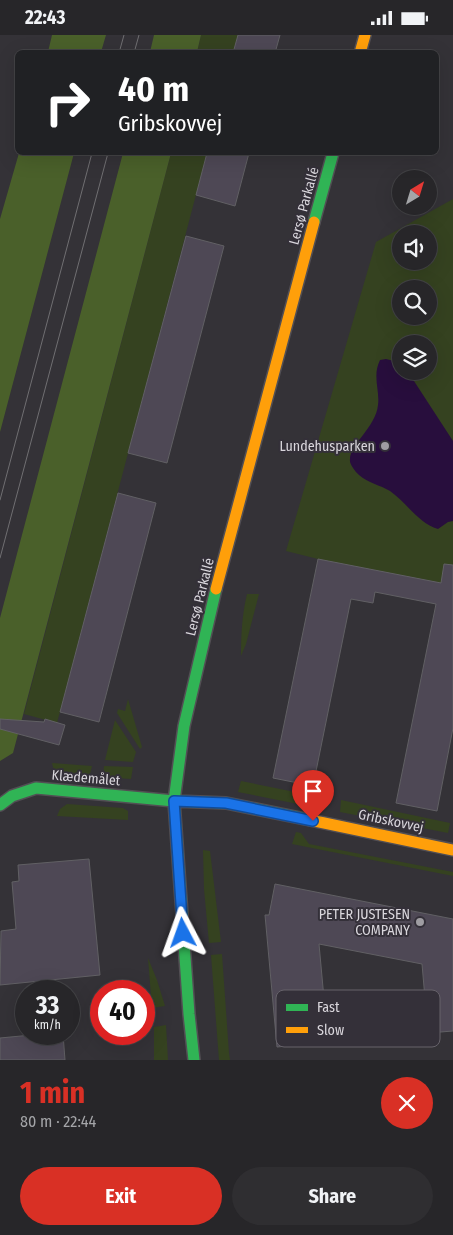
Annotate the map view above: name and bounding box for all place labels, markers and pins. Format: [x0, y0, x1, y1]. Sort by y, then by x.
place label: Lundehusparken [279, 438, 375, 455]
marker: Lundehusparken [379, 440, 391, 452]
pin [292, 770, 334, 821]
place label: PETER JUSTESEN COMPANY [319, 906, 410, 939]
marker: PETER JUSTESEN COMPANY [414, 916, 426, 928]

